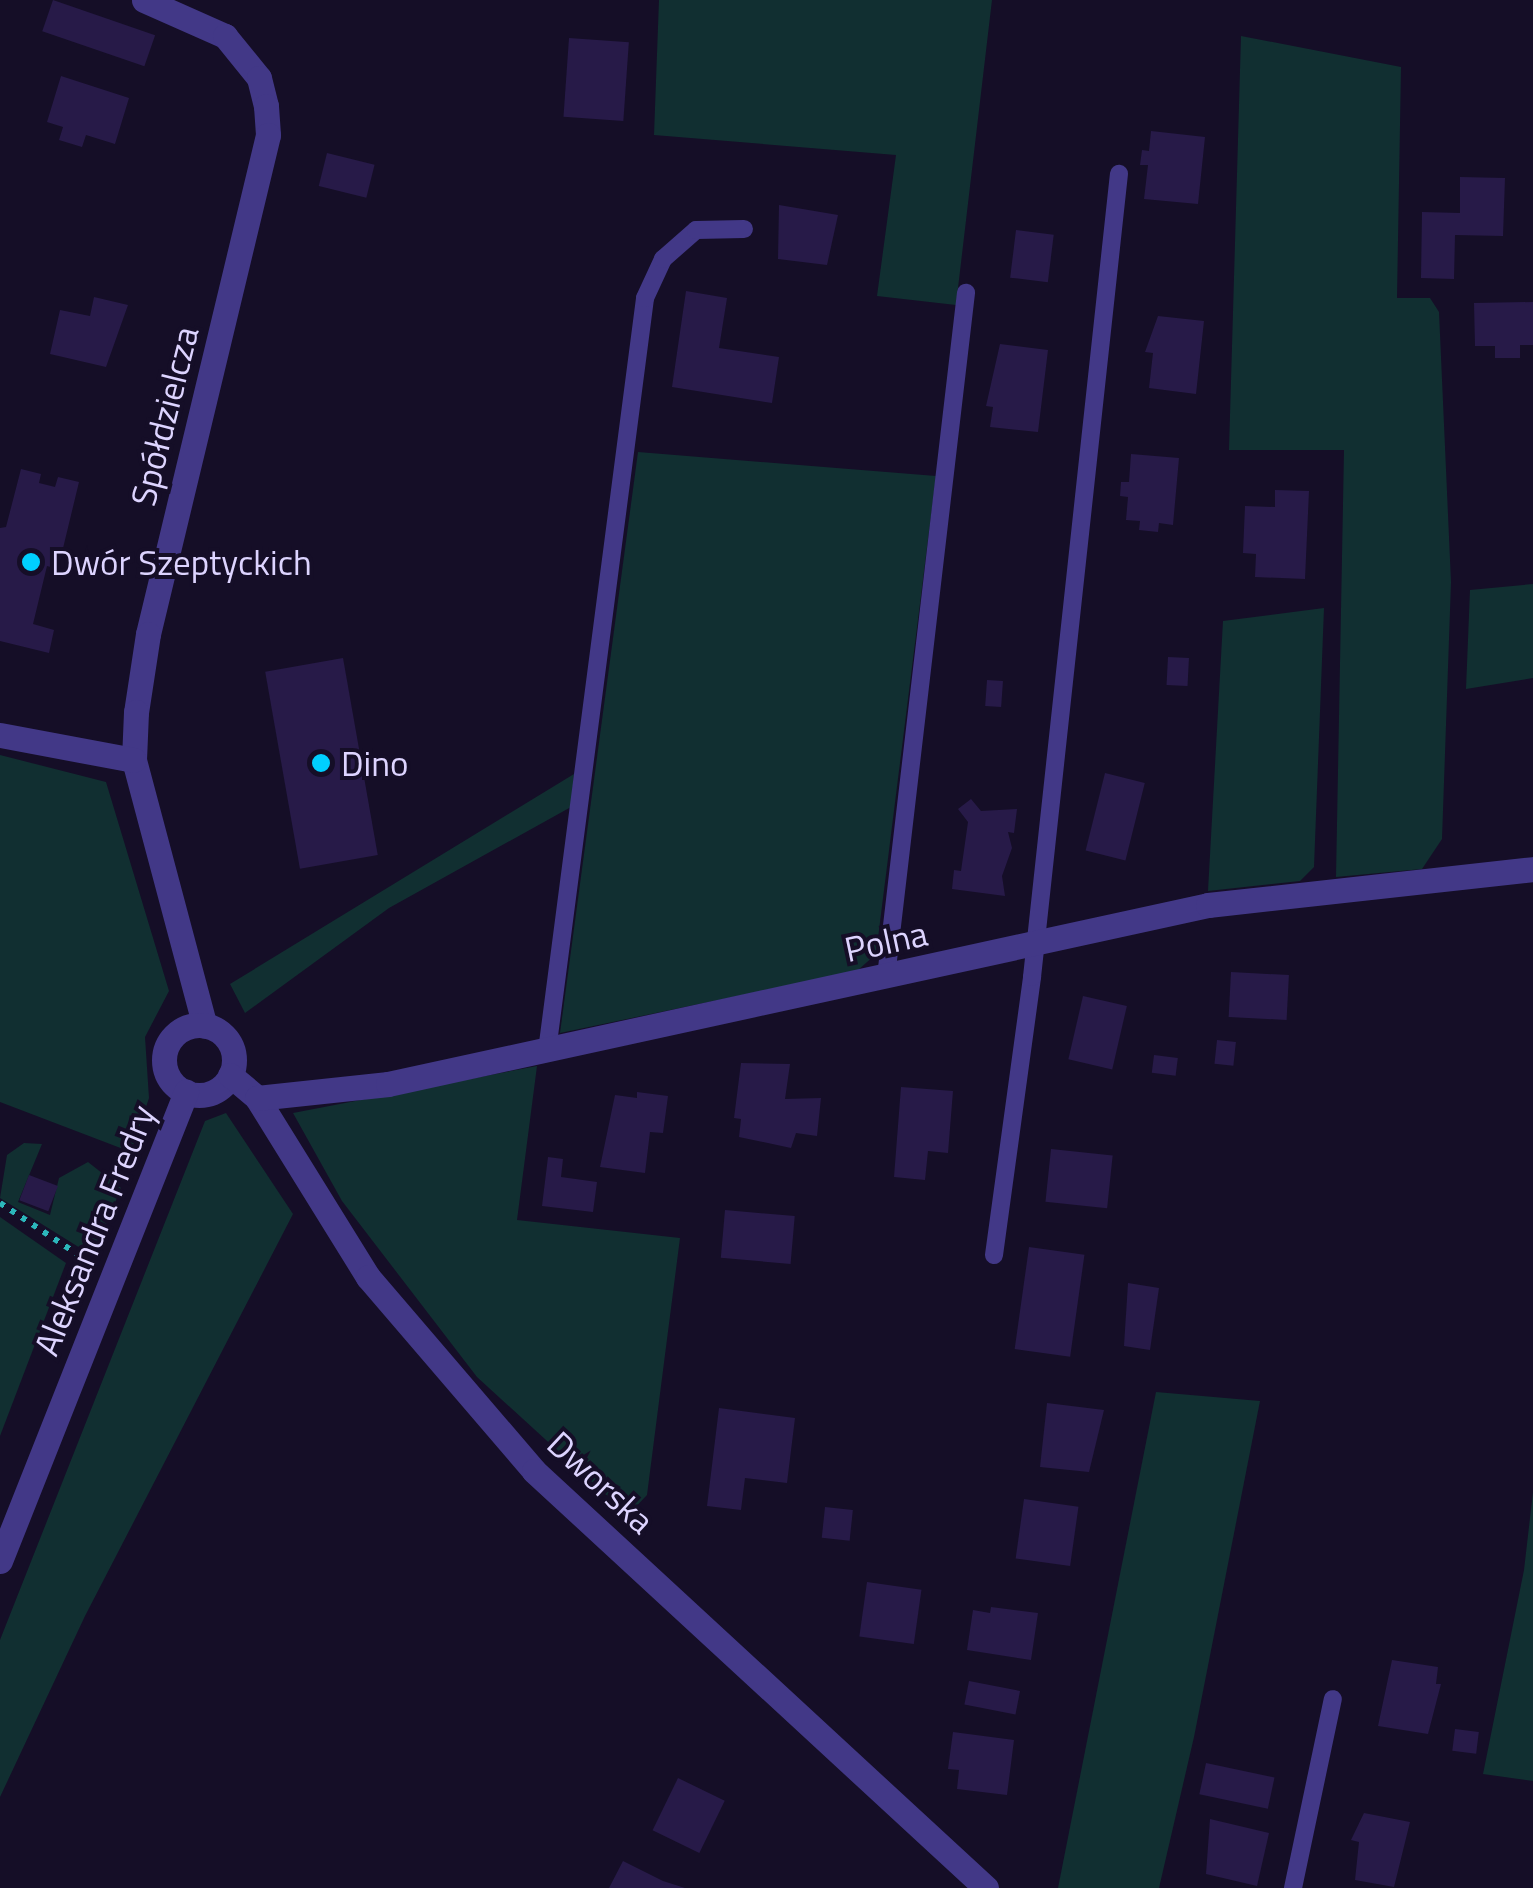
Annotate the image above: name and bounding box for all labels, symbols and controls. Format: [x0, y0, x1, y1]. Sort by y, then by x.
street label: Spółdzielcza [121, 322, 207, 510]
place label: Dwór Szeptyckich [51, 541, 312, 583]
marker: Dwór Szeptyckich [20, 551, 42, 573]
place label: Dino [341, 742, 409, 784]
marker: Dino [310, 752, 332, 774]
street label: Polna [841, 912, 931, 970]
street label: Aleksandra Fredry [25, 1099, 163, 1361]
street label: Dworska [539, 1422, 663, 1542]

